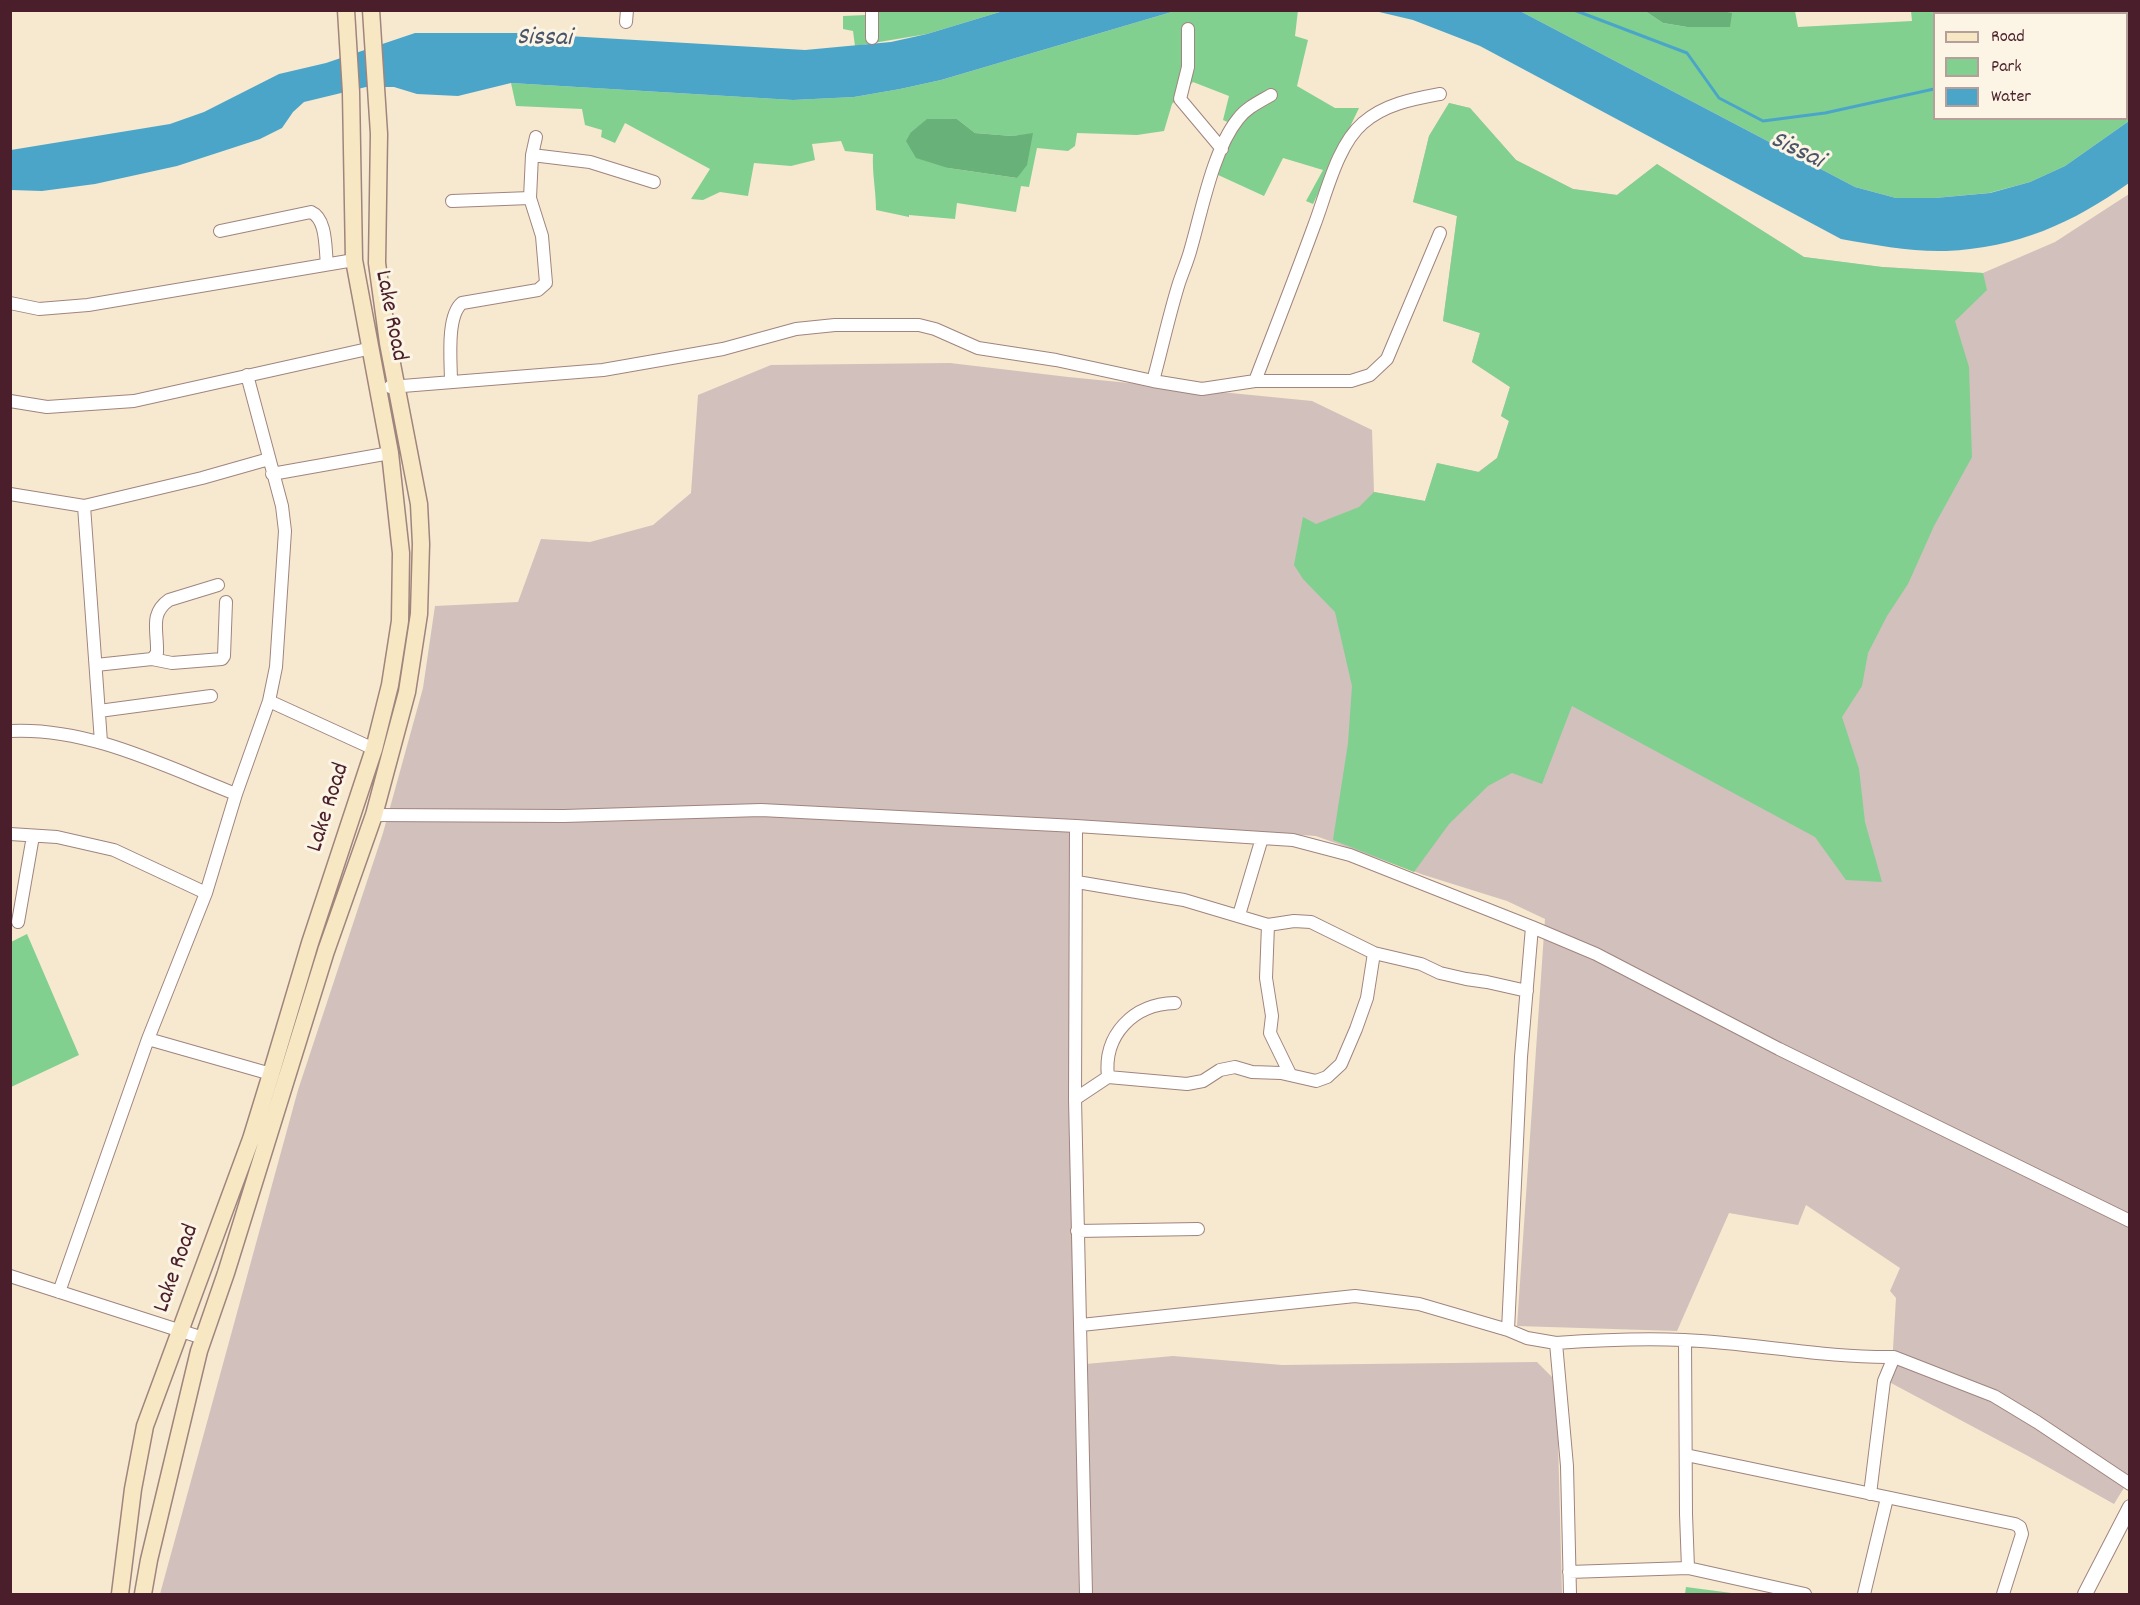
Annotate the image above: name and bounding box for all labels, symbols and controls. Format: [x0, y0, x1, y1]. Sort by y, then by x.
legend [1933, 12, 2128, 120]
water label: Sissai [516, 24, 572, 56]
text: Road [1991, 25, 2025, 50]
text: Park [1991, 55, 2022, 80]
text: Water [1991, 85, 2031, 110]
water label: Sissai [1764, 126, 1828, 178]
street label: Lake Road [366, 268, 412, 364]
street label: Lake Road [302, 760, 358, 856]
street label: Lake Road [149, 1221, 207, 1317]

